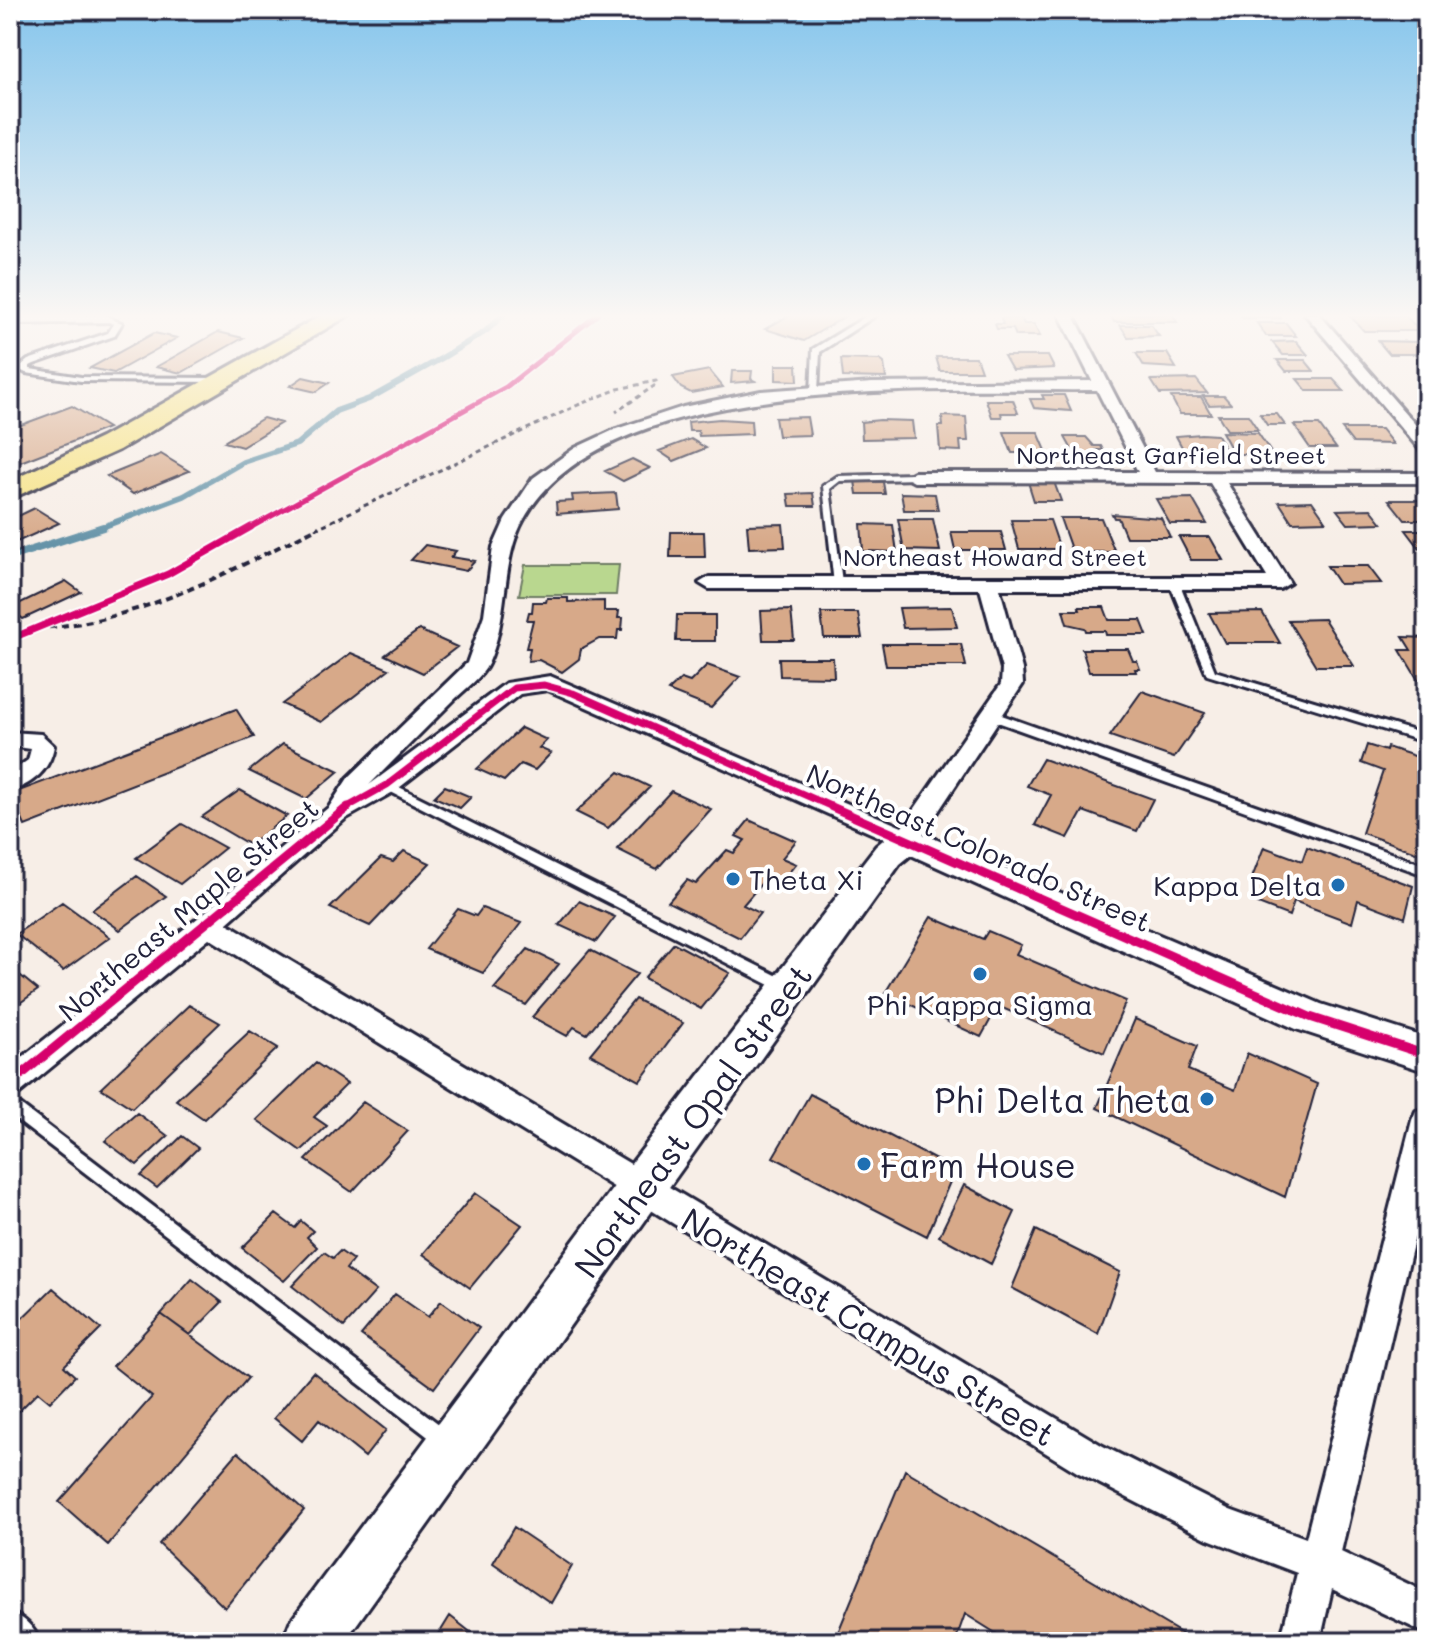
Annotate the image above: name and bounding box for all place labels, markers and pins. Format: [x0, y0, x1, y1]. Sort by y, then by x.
place label: Theta Xi [749, 861, 864, 897]
place label: Kappa Delta [1153, 867, 1322, 903]
marker: Theta Xi [724, 870, 742, 888]
marker: Kappa Delta [1329, 876, 1347, 894]
marker: Phi Kappa Sigma [971, 965, 989, 983]
place label: Phi Kappa Sigma [867, 986, 1093, 1022]
place label: Phi Delta Theta [935, 1077, 1191, 1122]
marker: Phi Delta Theta [1198, 1090, 1216, 1108]
place label: Farm House [880, 1142, 1076, 1187]
marker: Farm House [855, 1155, 873, 1173]

